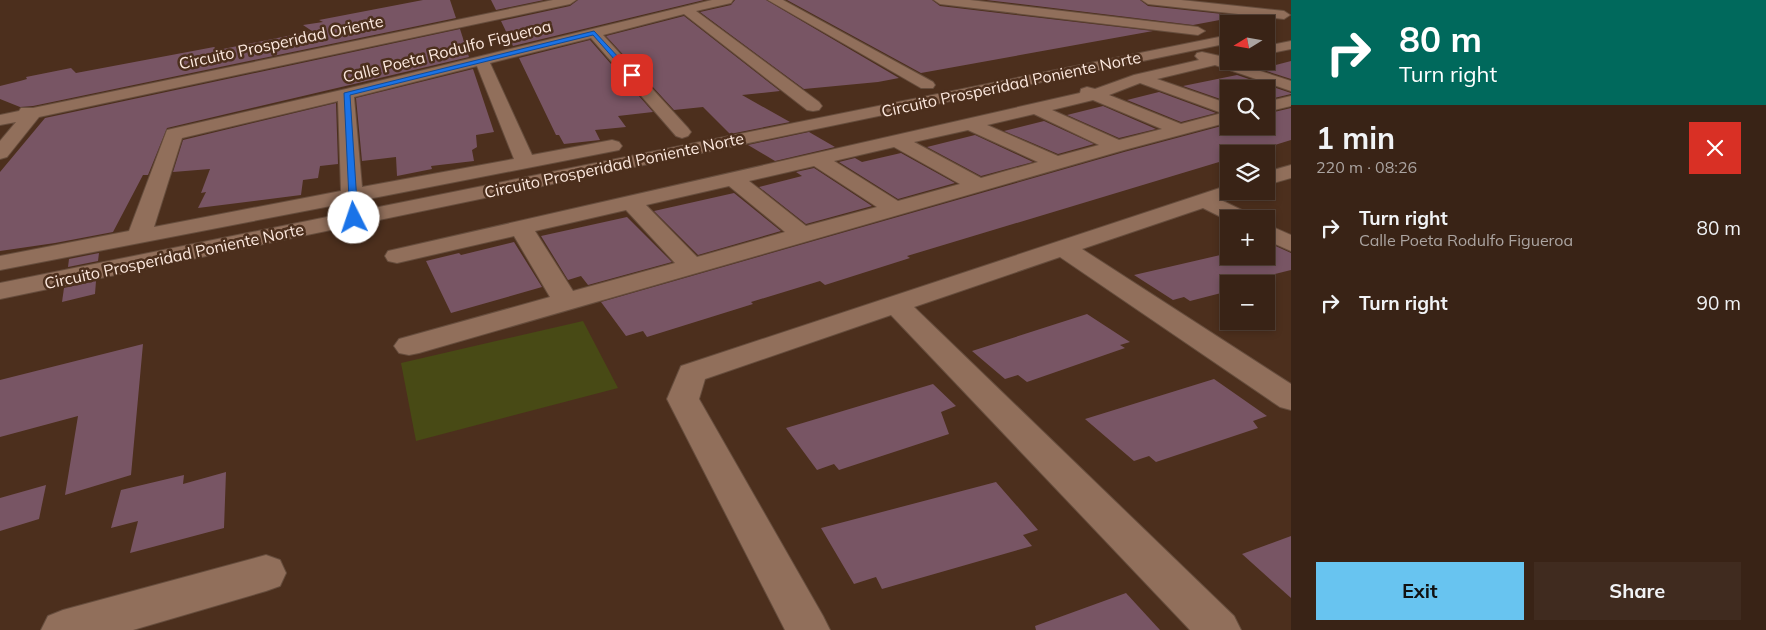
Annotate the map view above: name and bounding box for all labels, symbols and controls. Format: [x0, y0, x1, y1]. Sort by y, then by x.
street label: Circuito Prosperidad Oriente [177, 11, 385, 73]
street label: Calle Poeta Rodulfo Figueroa [341, 15, 553, 87]
north arrow [1220, 15, 1275, 70]
map controls [1220, 15, 1275, 330]
text: 80 m [1399, 17, 1482, 61]
icon: right [1316, 20, 1381, 85]
street label: Circuito Prosperidad Poniente Norte [880, 47, 1142, 121]
pin [611, 54, 653, 96]
text: Turn right [1399, 60, 1497, 88]
icon: arrive [618, 61, 646, 89]
button: search [1220, 80, 1275, 135]
text: 1 min [1316, 119, 1395, 157]
button: close [1689, 122, 1741, 174]
street label: Circuito Prosperidad Poniente Norte [483, 128, 745, 202]
button: layers [1220, 145, 1275, 200]
text: 220 m · 08:26 [1316, 157, 1417, 177]
position arrow [327, 191, 379, 243]
text: Turn right [1359, 206, 1448, 230]
button: + [1220, 210, 1275, 265]
icon: right [1316, 214, 1344, 242]
text: 80 m [1697, 216, 1741, 240]
street label: Circuito Prosperidad Poniente Norte [43, 219, 305, 293]
text: Calle Poeta Rodulfo Figueroa [1359, 230, 1573, 250]
button: − [1220, 275, 1275, 330]
icon: right [1316, 289, 1344, 317]
text: Turn right [1359, 291, 1448, 315]
text: 90 m [1697, 291, 1741, 315]
button: Exit [1316, 562, 1524, 620]
button: Share [1534, 562, 1741, 620]

